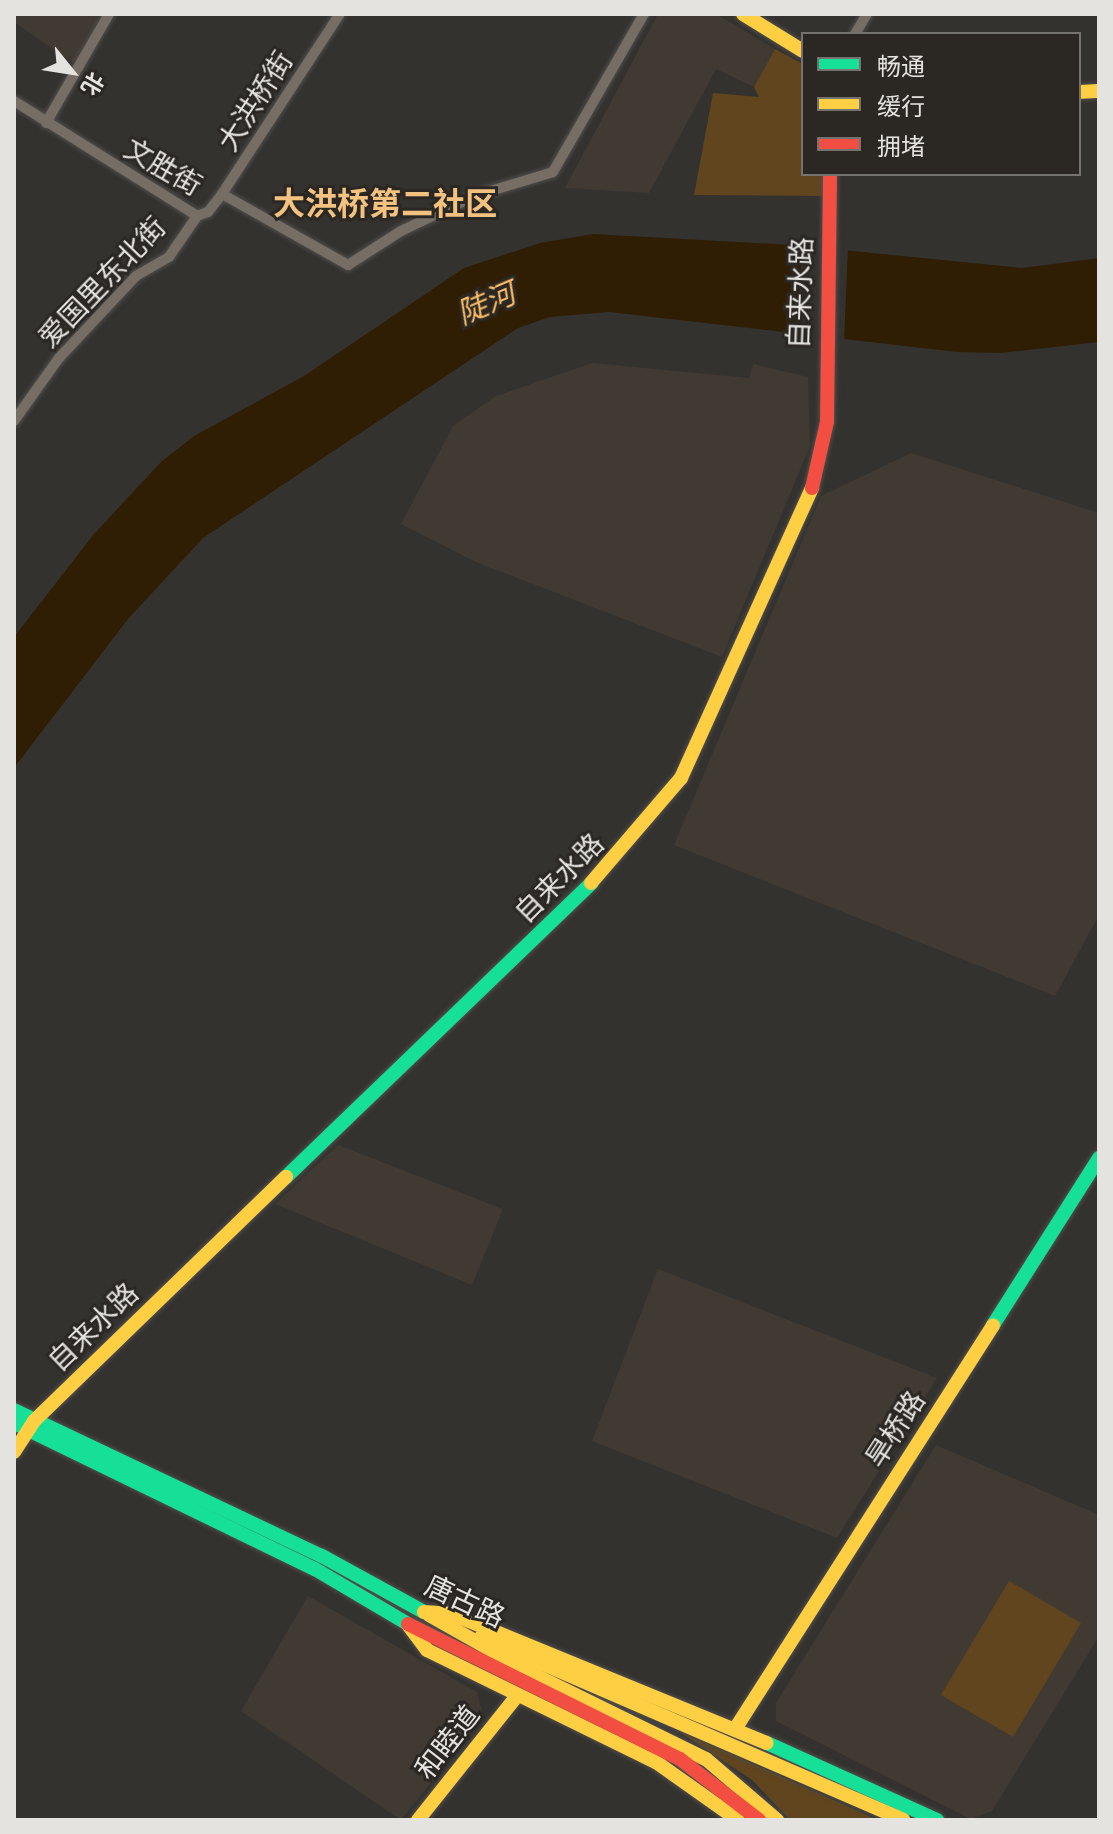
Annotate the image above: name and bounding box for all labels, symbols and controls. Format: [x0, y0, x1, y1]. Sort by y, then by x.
north arrow [32, 32, 112, 112]
legend [801, 32, 1081, 176]
street label: 大洪桥街 [210, 45, 300, 157]
text: 畅通 [877, 50, 925, 82]
text: 北 [74, 67, 111, 101]
text: 缓行 [877, 90, 925, 122]
text: 拥堵 [877, 130, 925, 162]
street label: 文胜街 [118, 131, 208, 203]
district label: 大洪桥第二社区 [273, 185, 497, 223]
street label: 爱国里东北街 [32, 210, 172, 354]
street label: 自来水路 [781, 236, 819, 350]
water label: 陡河 [451, 275, 521, 331]
street label: 自来水路 [508, 827, 610, 929]
street label: 自来水路 [41, 1276, 145, 1378]
street label: 旱桥路 [858, 1385, 932, 1473]
street label: 唐古路 [420, 1568, 510, 1634]
street label: 和睦道 [408, 1699, 486, 1785]

